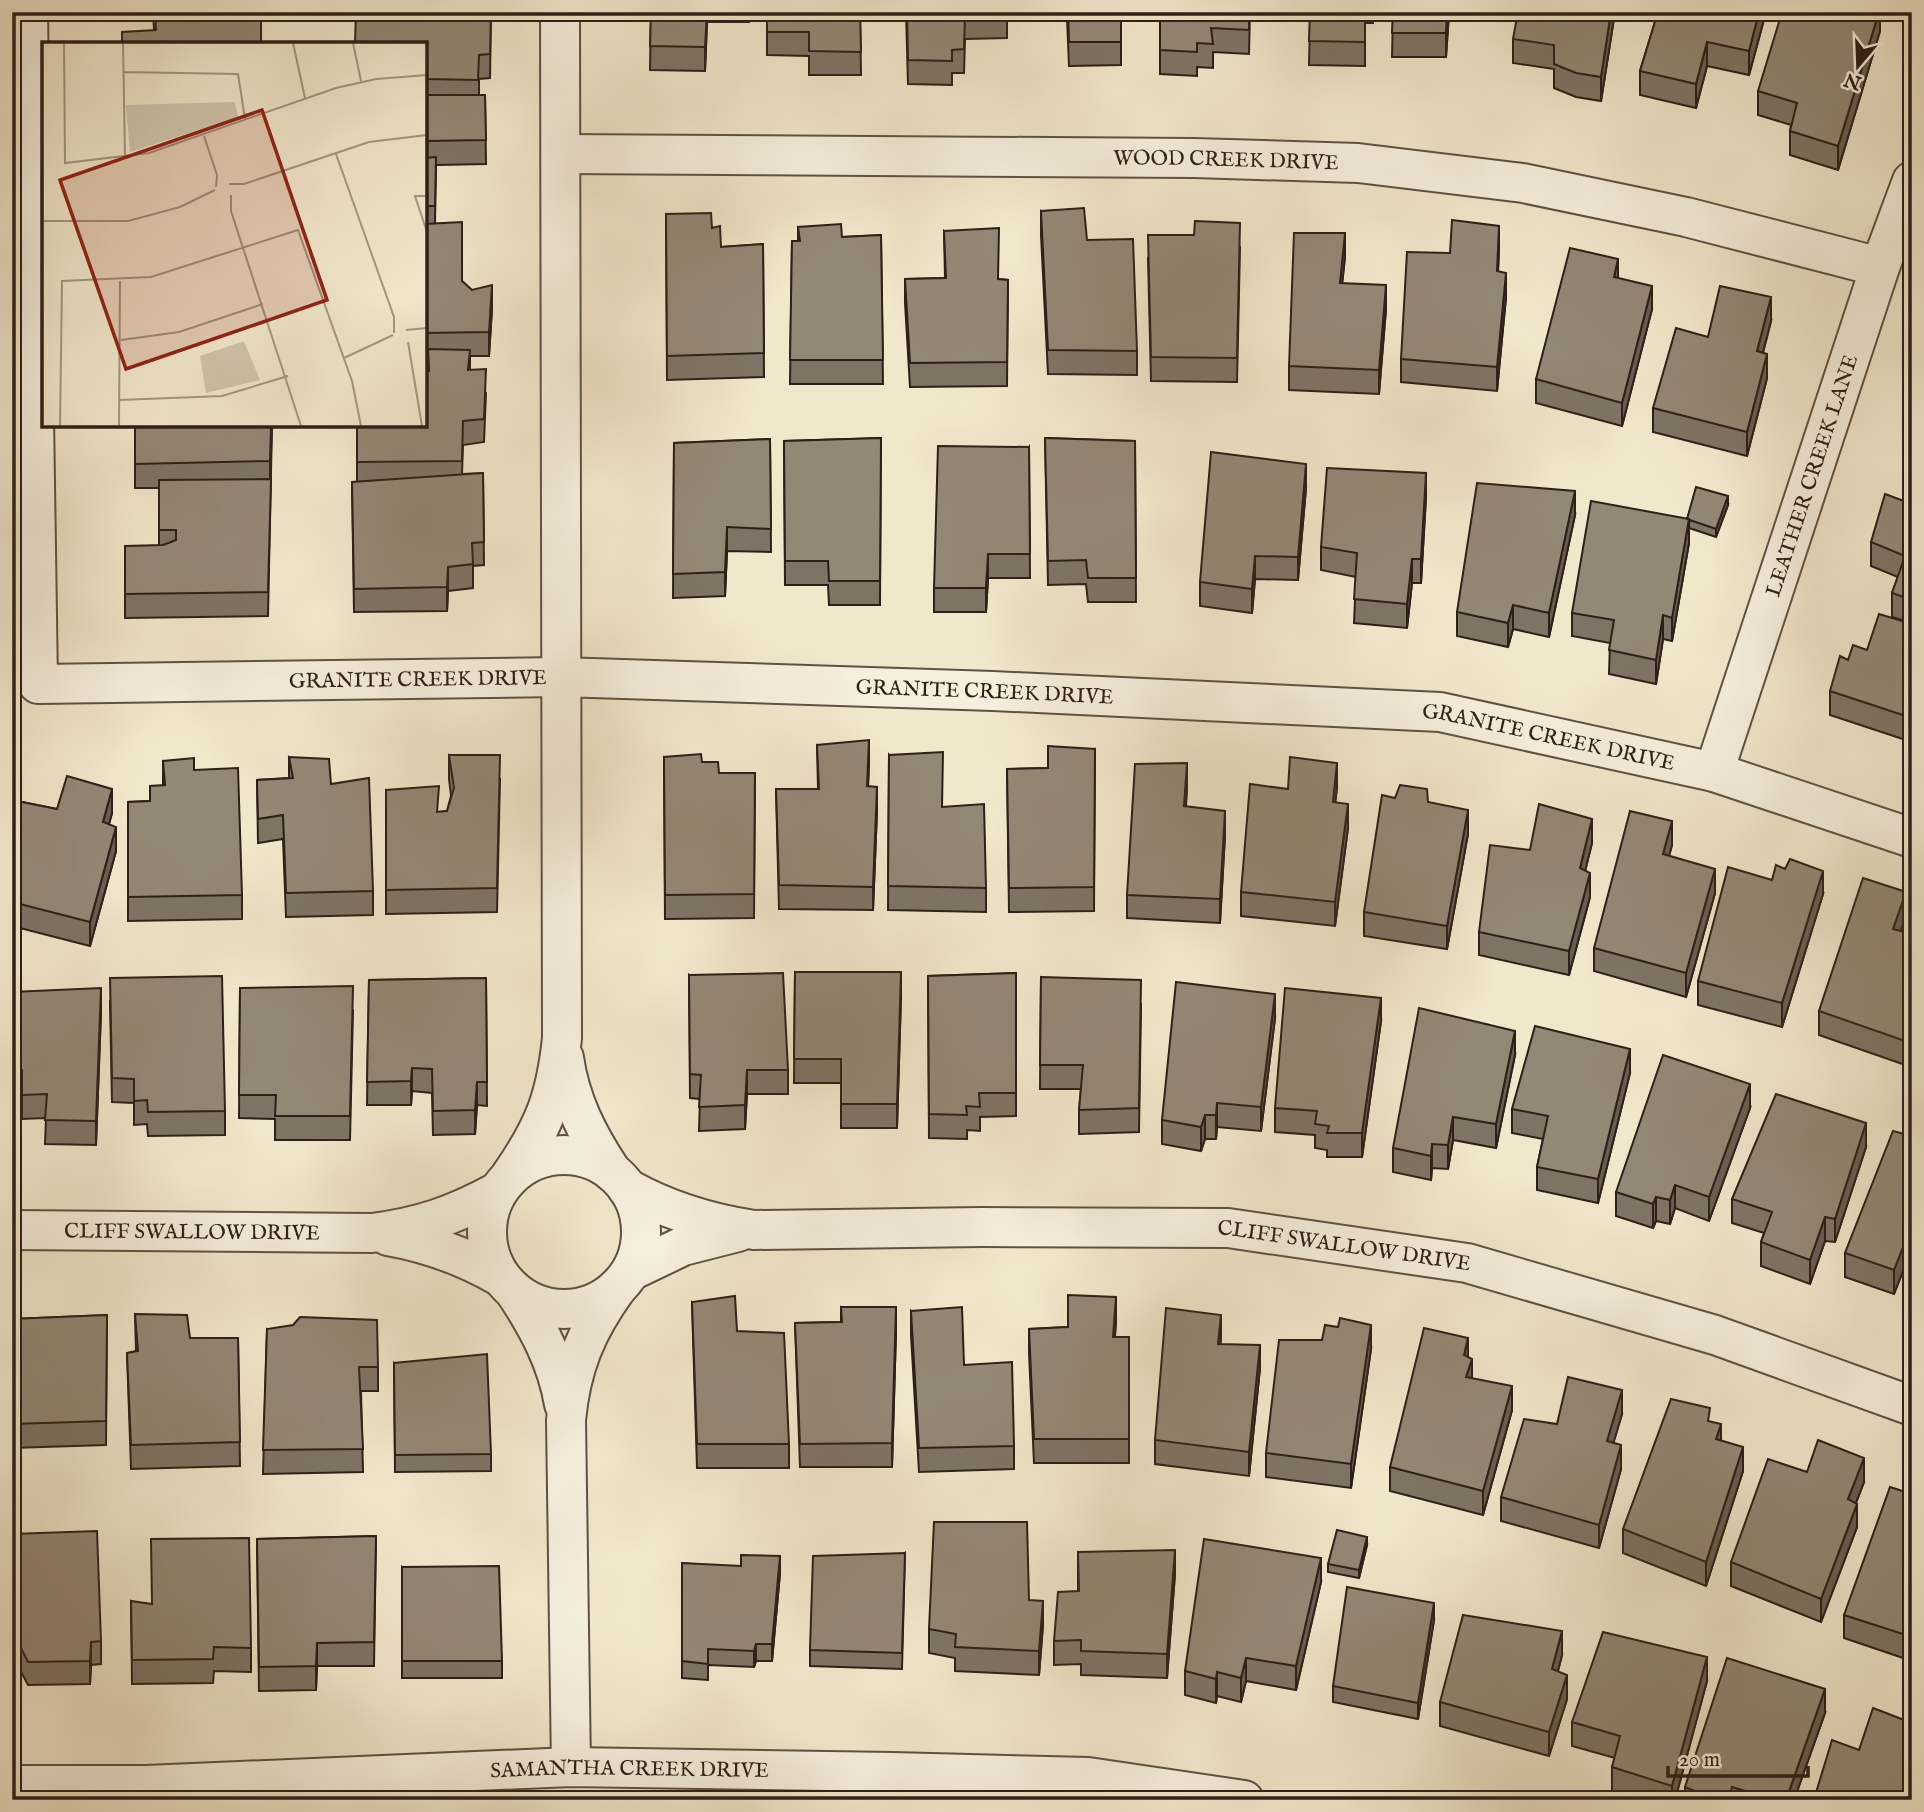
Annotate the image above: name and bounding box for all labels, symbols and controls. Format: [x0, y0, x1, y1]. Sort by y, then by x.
north arrow [1822, 32, 1892, 102]
inset map [42, 42, 427, 427]
text: N [1841, 66, 1866, 95]
street label: WOOD CREEK DRIVE [1113, 145, 1339, 177]
street label: LEATHER CREEK LANE [1760, 352, 1865, 601]
street label: GRANITE CREEK DRIVE [289, 665, 547, 696]
street label: GRANITE CREEK DRIVE [855, 675, 1114, 712]
street label: GRANITE CREEK DRIVE [1422, 699, 1677, 778]
street label: CLIFF SWALLOW DRIVE [1217, 1216, 1473, 1278]
street label: CLIFF SWALLOW DRIVE [64, 1218, 320, 1248]
scale bar [1668, 1735, 1808, 1779]
text: 20 m [1679, 1747, 1720, 1774]
street label: SAMANTHA CREEK DRIVE [490, 1755, 769, 1785]

